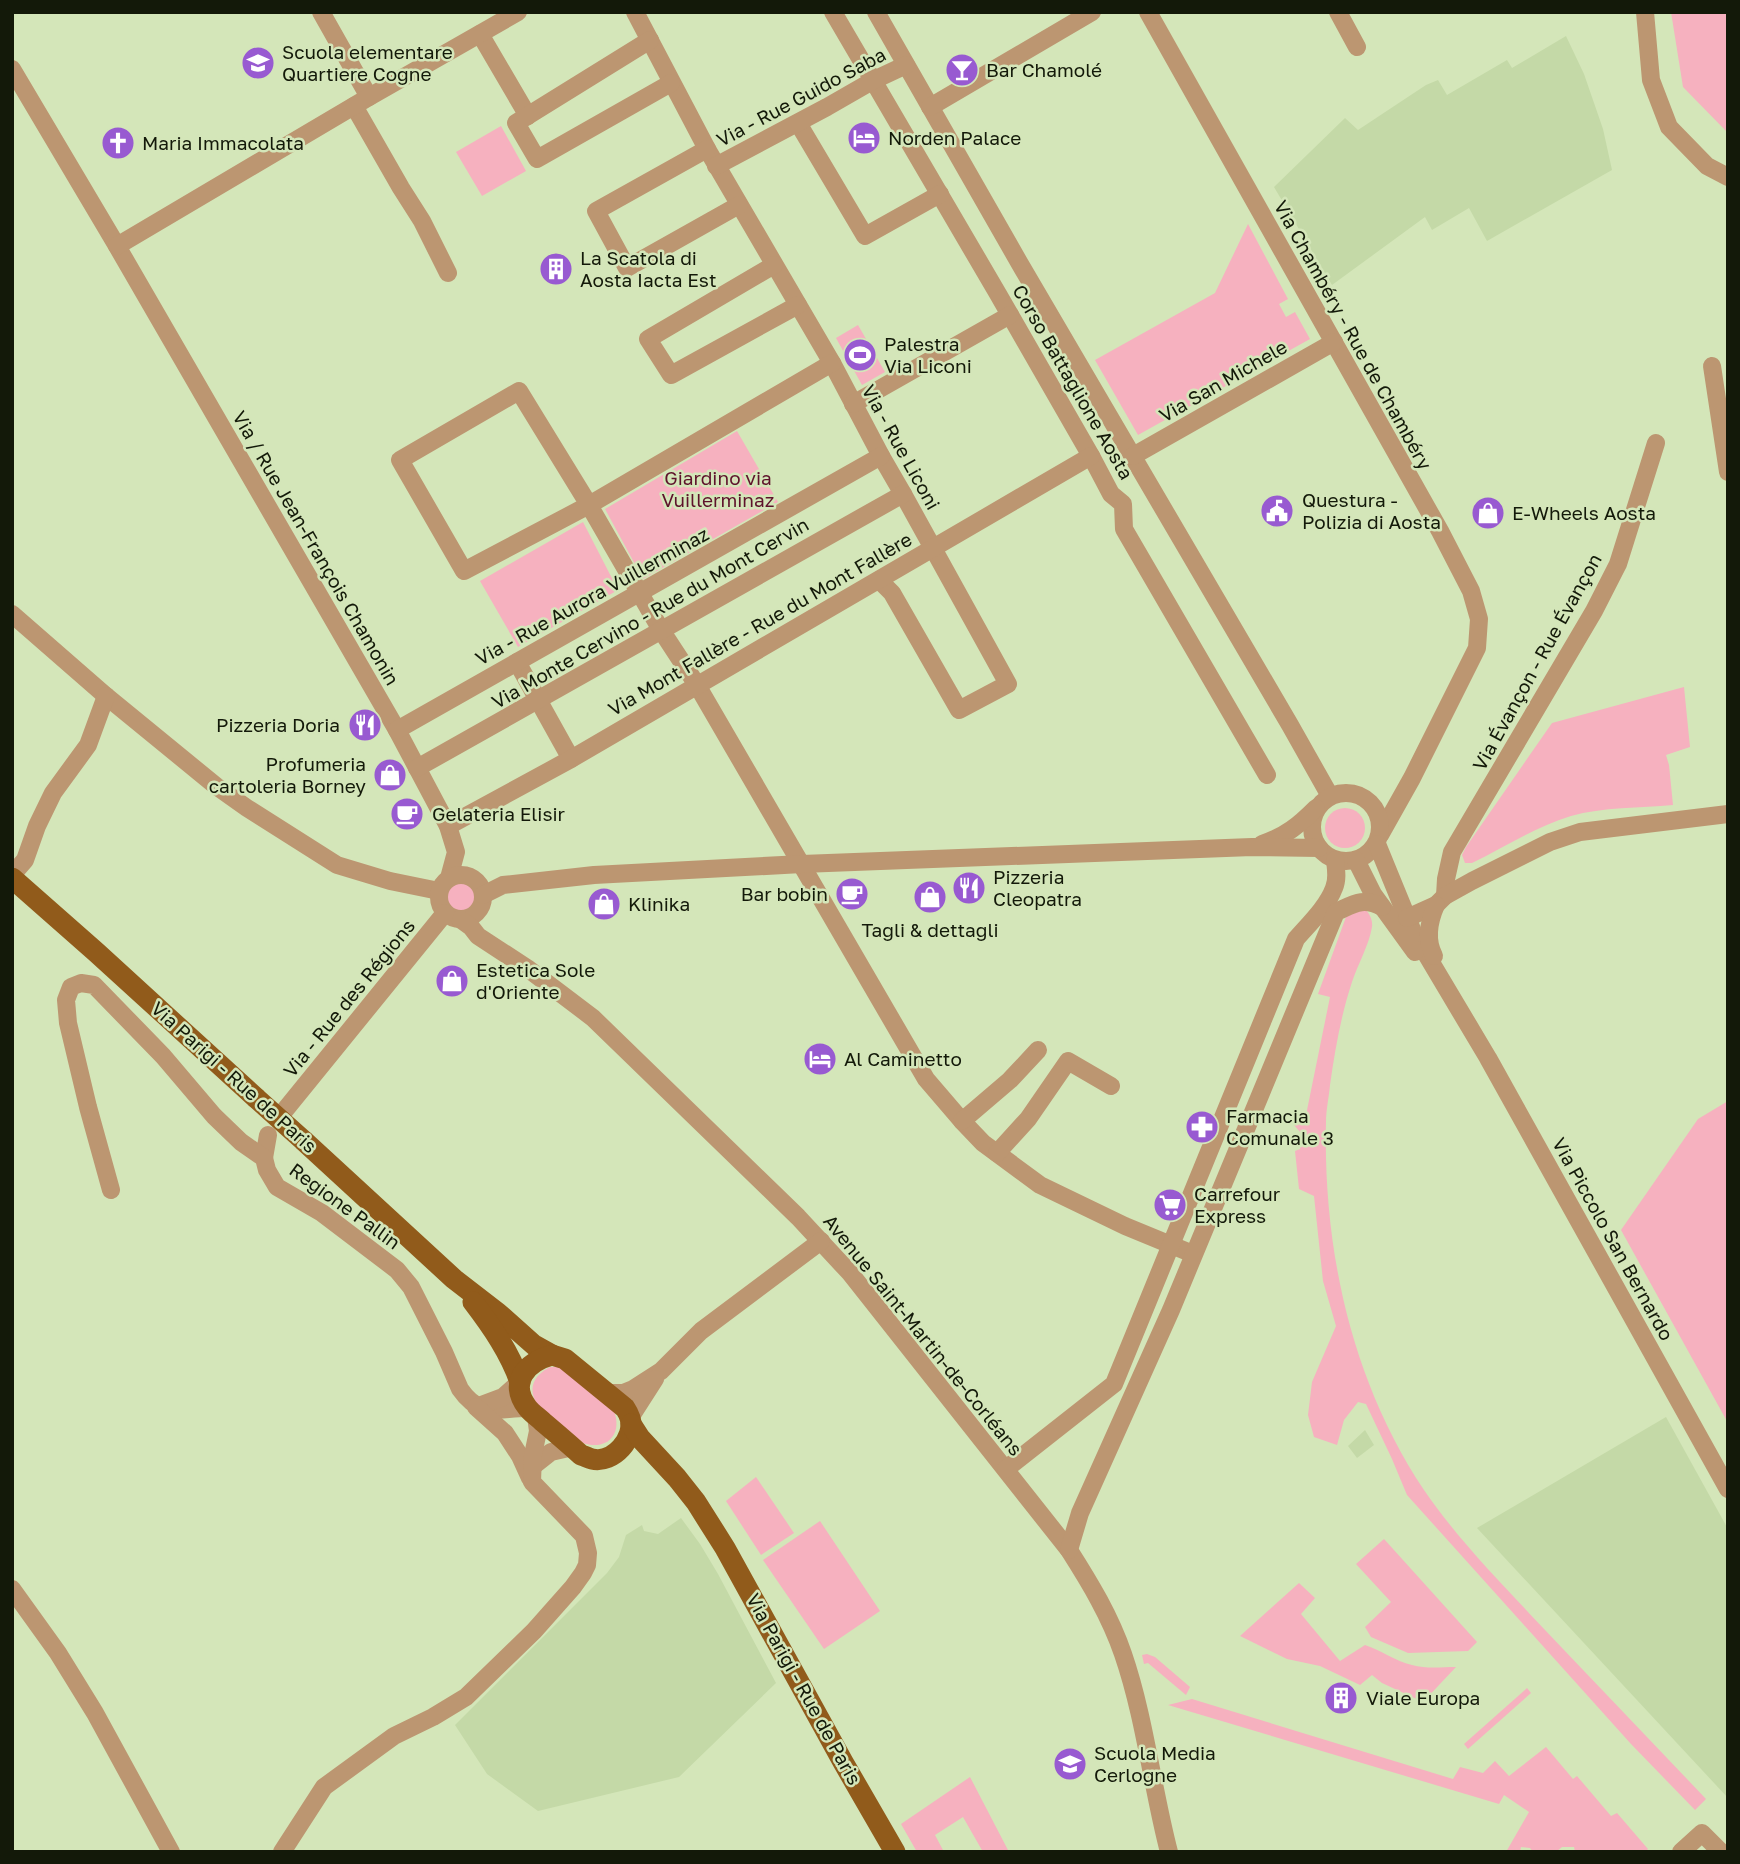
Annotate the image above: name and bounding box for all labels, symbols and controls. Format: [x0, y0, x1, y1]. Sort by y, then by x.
place label: Scuola elementare Quartiere Cogne [282, 40, 453, 85]
street label: Via - Rue Guido Saba [712, 42, 889, 151]
school or university icon: Scuola elementare Quartiere Cogne [239, 44, 277, 82]
bar icon: Bar Chamolé [943, 51, 981, 89]
place label: Bar Chamolé [986, 58, 1102, 81]
hotel icon: Norden Palace [845, 119, 883, 157]
church icon: Maria Immacolata [99, 124, 137, 162]
place label: Norden Palace [888, 126, 1021, 149]
place label: Maria Immacolata [142, 131, 304, 154]
street label: Via Chambéry - Rue de Chambéry [1270, 196, 1437, 474]
place label: La Scatola di Aosta Iacta Est [580, 246, 717, 291]
building icon: La Scatola di Aosta Iacta Est [537, 250, 575, 288]
street label: Corso Battaglione Aosta [1008, 280, 1139, 483]
place label: Palestra Via Liconi [884, 332, 972, 377]
street label: Via San Michele [1155, 335, 1291, 427]
sports icon: Palestra Via Liconi [841, 336, 879, 374]
street label: Via - Rue Liconi [858, 380, 945, 513]
street label: Via / Rue Jean-François Chamonin [228, 407, 405, 689]
park label: Giardino via Vuillerminaz [662, 466, 774, 511]
place label: Questura - Polizia di Aosta [1302, 488, 1441, 533]
public building icon: Questura - Polizia di Aosta [1258, 492, 1296, 530]
shop icon: E-Wheels Aosta [1469, 494, 1507, 532]
place label: E-Wheels Aosta [1512, 501, 1656, 524]
street label: Via Monte Cervino - Rue du Mont Cervin [487, 512, 812, 713]
street label: Via - Rue Aurora Vuillerminaz [471, 522, 712, 669]
street label: Via Mont Fallère - Rue du Mont Fallère [604, 527, 916, 720]
street label: Via Évançon - Rue Évançon [1467, 549, 1606, 774]
restaurant icon: Pizzeria Doria [346, 706, 384, 744]
place label: Pizzeria Doria [216, 713, 340, 736]
place label: Profumeria cartoleria Borney [209, 752, 366, 797]
shop icon: Profumeria cartoleria Borney [371, 756, 409, 794]
cafe icon: Gelateria Elisir [388, 795, 426, 833]
place label: Gelateria Elisir [432, 802, 566, 825]
place label: Pizzeria Cleopatra [993, 865, 1082, 910]
restaurant icon: Pizzeria Cleopatra [950, 869, 988, 907]
cafe icon: Bar bobin [833, 875, 871, 913]
shop icon: Tagli & dettagli [911, 878, 949, 916]
place label: Bar bobin [741, 882, 828, 905]
shop icon: Klinika [585, 885, 623, 923]
place label: Klinika [628, 892, 690, 915]
street label: Via - Rue des Régions [278, 914, 419, 1081]
place label: Tagli & dettagli [861, 918, 999, 941]
place label: Estetica Sole d'Oriente [476, 958, 595, 1003]
shop icon: Estetica Sole d'Oriente [433, 962, 471, 1000]
street label: Via Parigi - Rue de Paris [147, 996, 322, 1157]
hotel icon: Al Caminetto [801, 1040, 839, 1078]
place label: Al Caminetto [844, 1047, 962, 1070]
place label: Farmacia Comunale 3 [1226, 1104, 1334, 1149]
pharmacy icon: Farmacia Comunale 3 [1183, 1108, 1221, 1146]
street label: Via Piccolo San Bernardo [1548, 1133, 1679, 1344]
street label: Regione Pallin [285, 1158, 405, 1253]
place label: Carrefour Express [1194, 1182, 1281, 1227]
supermarket icon: Carrefour Express [1151, 1186, 1189, 1224]
street label: Avenue Saint-Martin-de-Corléans [819, 1210, 1028, 1460]
street label: Via Parigi - Rue de Paris [742, 1589, 867, 1788]
building icon: Viale Europa [1322, 1679, 1360, 1717]
place label: Viale Europa [1366, 1686, 1480, 1709]
place label: Scuola Media Cerlogne [1094, 1741, 1216, 1786]
school or university icon: Scuola Media Cerlogne [1051, 1745, 1089, 1783]

